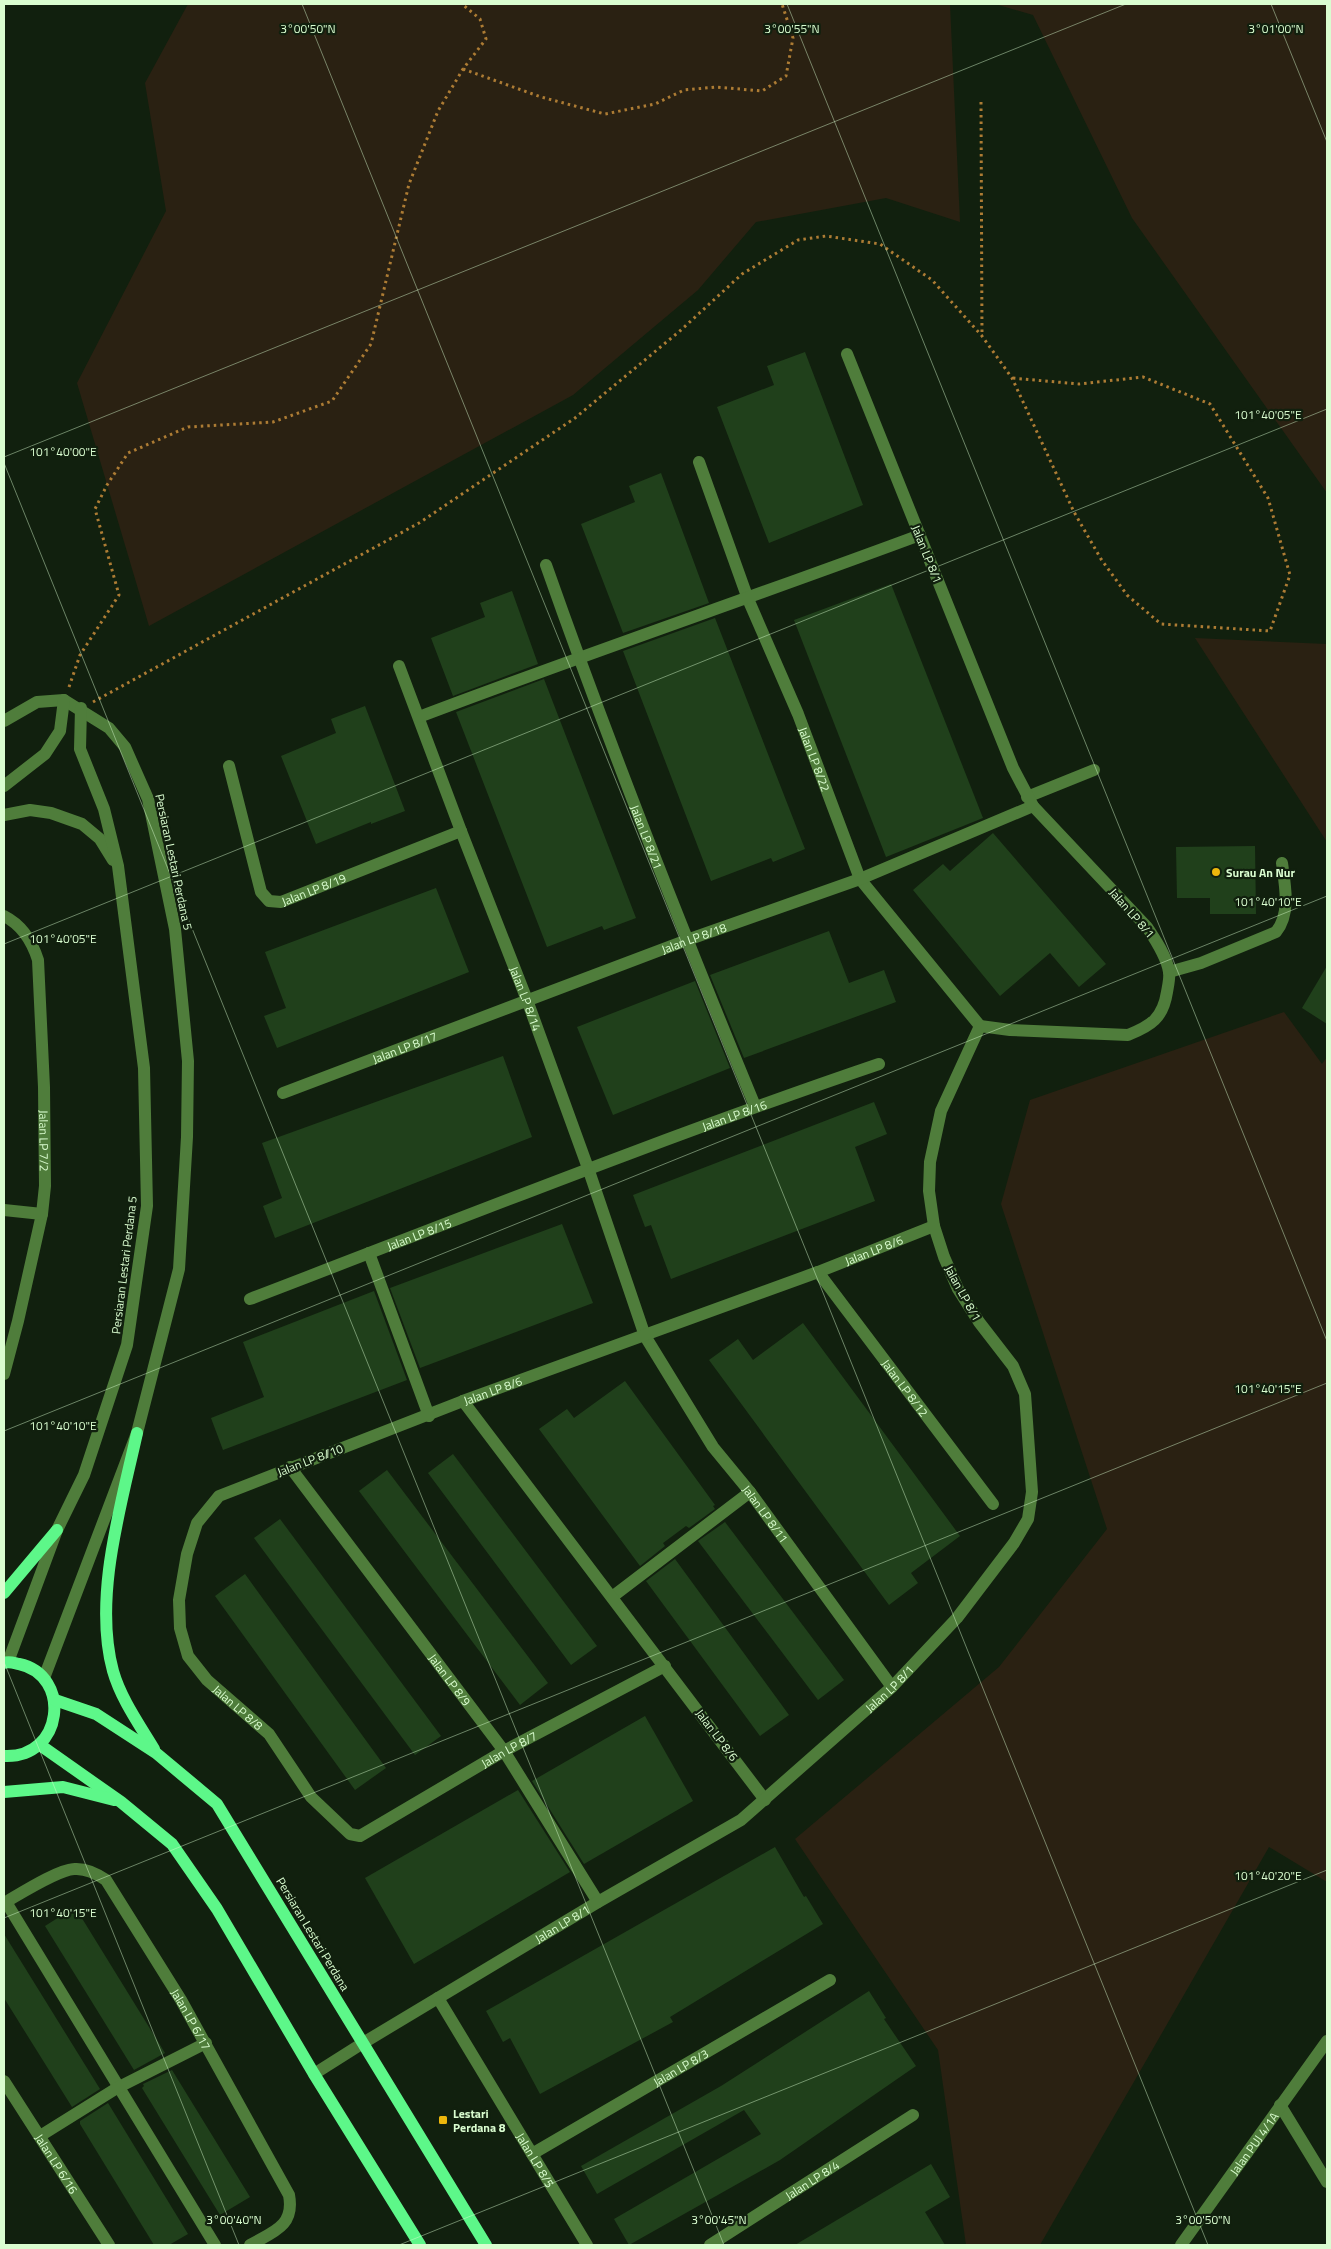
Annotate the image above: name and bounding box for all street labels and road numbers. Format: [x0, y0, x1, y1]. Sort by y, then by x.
street label: Jalan LP 8/1 [907, 522, 947, 586]
street label: Jalan LP 8/22 [794, 724, 836, 794]
street label: Persiaran Lestari Perdana 5 [150, 792, 198, 932]
street label: Jalan LP 8/21 [626, 802, 668, 872]
street label: Jalan LP 8/19 [278, 868, 349, 911]
street label: Jalan LP 8/1 [1105, 884, 1159, 942]
street label: Jalan LP 8/18 [658, 917, 729, 958]
street label: Jalan LP 8/14 [505, 963, 547, 1034]
street label: Jalan LP 8/17 [369, 1026, 440, 1068]
street label: Jalan LP 8/16 [699, 1094, 770, 1136]
street label: Jalan LP 7/2 [35, 1110, 54, 1171]
street label: Persiaran Lestari Perdana 5 [106, 1195, 142, 1335]
street label: Jalan LP 8/15 [384, 1213, 454, 1255]
street label: Jalan LP 8/6 [842, 1230, 906, 1270]
street label: Jalan LP 8/1 [940, 1262, 986, 1324]
street label: Jalan LP 8/12 [877, 1355, 933, 1421]
street label: Jalan LP 8/6 [461, 1371, 525, 1410]
street label: Jalan LP 8//10 [274, 1439, 346, 1481]
street label: Jalan LP 8/11 [738, 1480, 793, 1547]
street label: Jalan LP 8/9 [424, 1649, 476, 1710]
street label: Jalan LP 8/1 [860, 1660, 918, 1716]
street label: Jalan LP 8/8 [209, 1680, 268, 1735]
street label: Jalan LP 8/6 [691, 1705, 743, 1765]
street label: Jalan LP 8/7 [477, 1726, 540, 1772]
street label: Persiaran Lestari Perdana [271, 1874, 355, 1994]
street label: Jalan LP 8/1 [531, 1900, 593, 1948]
street label: Jalan LP 6/17 [166, 1985, 216, 2053]
street label: Jalan LP 8/3 [649, 2044, 712, 2091]
street label: Jalan PUJ 4/1A [1225, 2108, 1283, 2179]
street label: Jalan LP 8/5 [512, 2129, 560, 2191]
street label: Jalan LP 6/16 [30, 2130, 83, 2198]
street label: Jalan LP 8/4 [781, 2155, 843, 2204]

